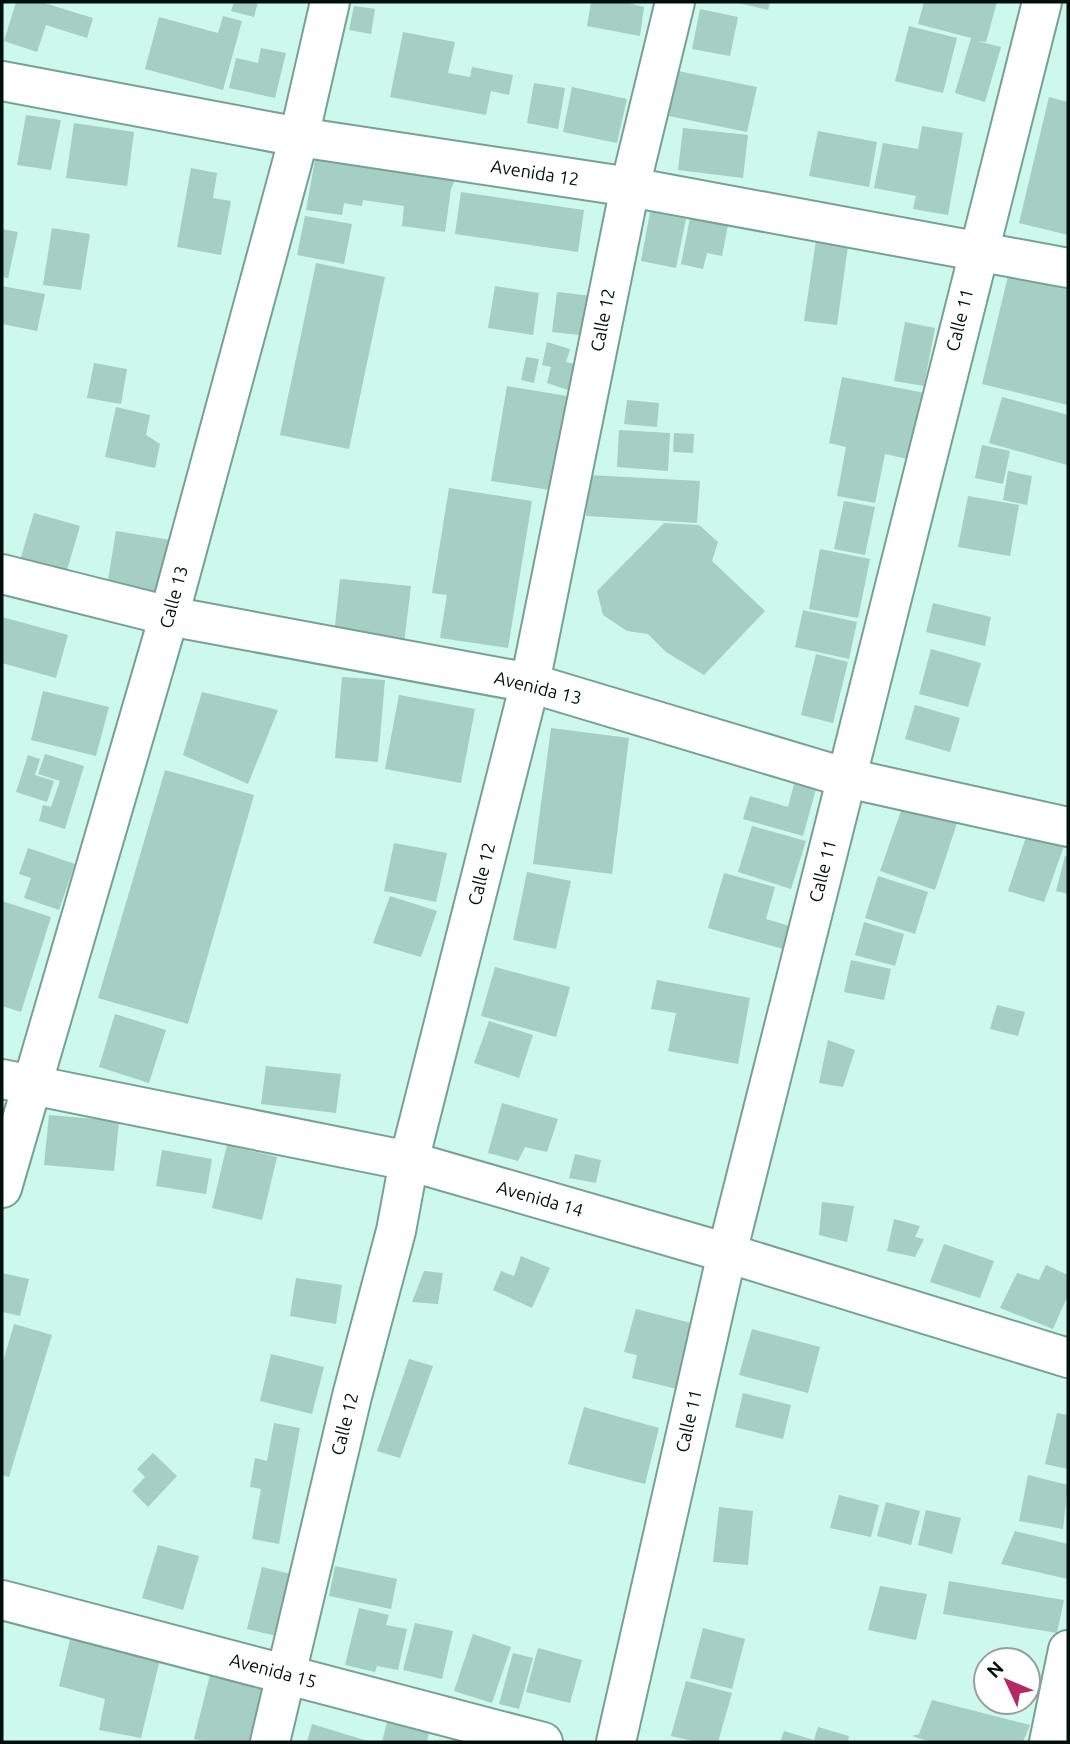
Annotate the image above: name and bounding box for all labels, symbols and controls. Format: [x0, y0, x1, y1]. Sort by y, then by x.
street label: Avenida 12 [490, 155, 581, 189]
street label: Calle 12 [586, 286, 618, 353]
street label: Calle 11 [942, 286, 976, 353]
street label: Calle 13 [155, 563, 191, 630]
street label: Avenida 13 [493, 667, 584, 708]
street label: Calle 11 [805, 837, 839, 904]
street label: Calle 12 [464, 840, 498, 907]
street label: Avenida 14 [495, 1176, 586, 1220]
street label: Calle 11 [671, 1387, 705, 1454]
street label: Calle 12 [327, 1390, 361, 1457]
north arrow [972, 1646, 1042, 1716]
street label: Avenida 15 [228, 1649, 319, 1691]
text: N [982, 1656, 1008, 1682]

